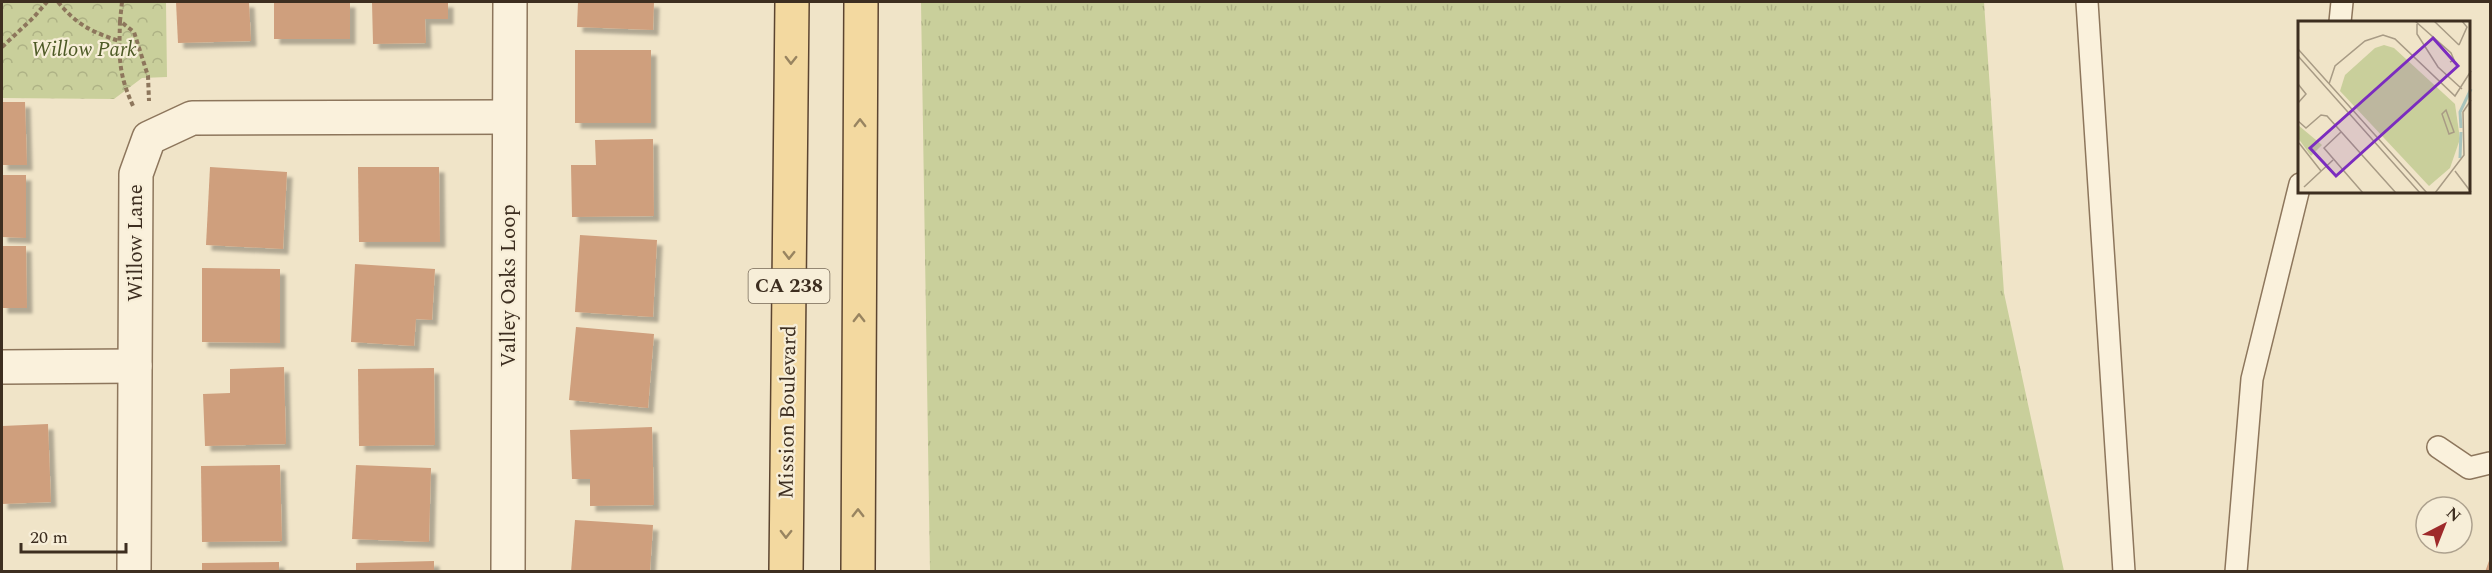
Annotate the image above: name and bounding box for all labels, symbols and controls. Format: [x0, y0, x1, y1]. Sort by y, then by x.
inset map [2298, 21, 2471, 194]
park label: Willow Park [31, 34, 137, 66]
one-way arrow [785, 55, 797, 64]
one-way arrow [854, 119, 866, 128]
street label: Willow Lane [120, 184, 152, 302]
street label: Valley Oaks Loop [493, 204, 525, 368]
one-way arrow [783, 250, 795, 259]
road number: CA 238 [748, 269, 830, 303]
one-way arrow [853, 314, 865, 323]
street label: Mission Boulevard [770, 325, 806, 499]
north arrow [2414, 495, 2474, 555]
text: N [2440, 501, 2466, 528]
one-way arrow [852, 509, 864, 518]
scale bar [21, 516, 126, 554]
text: 20 m [30, 524, 68, 551]
one-way arrow [780, 529, 792, 538]

